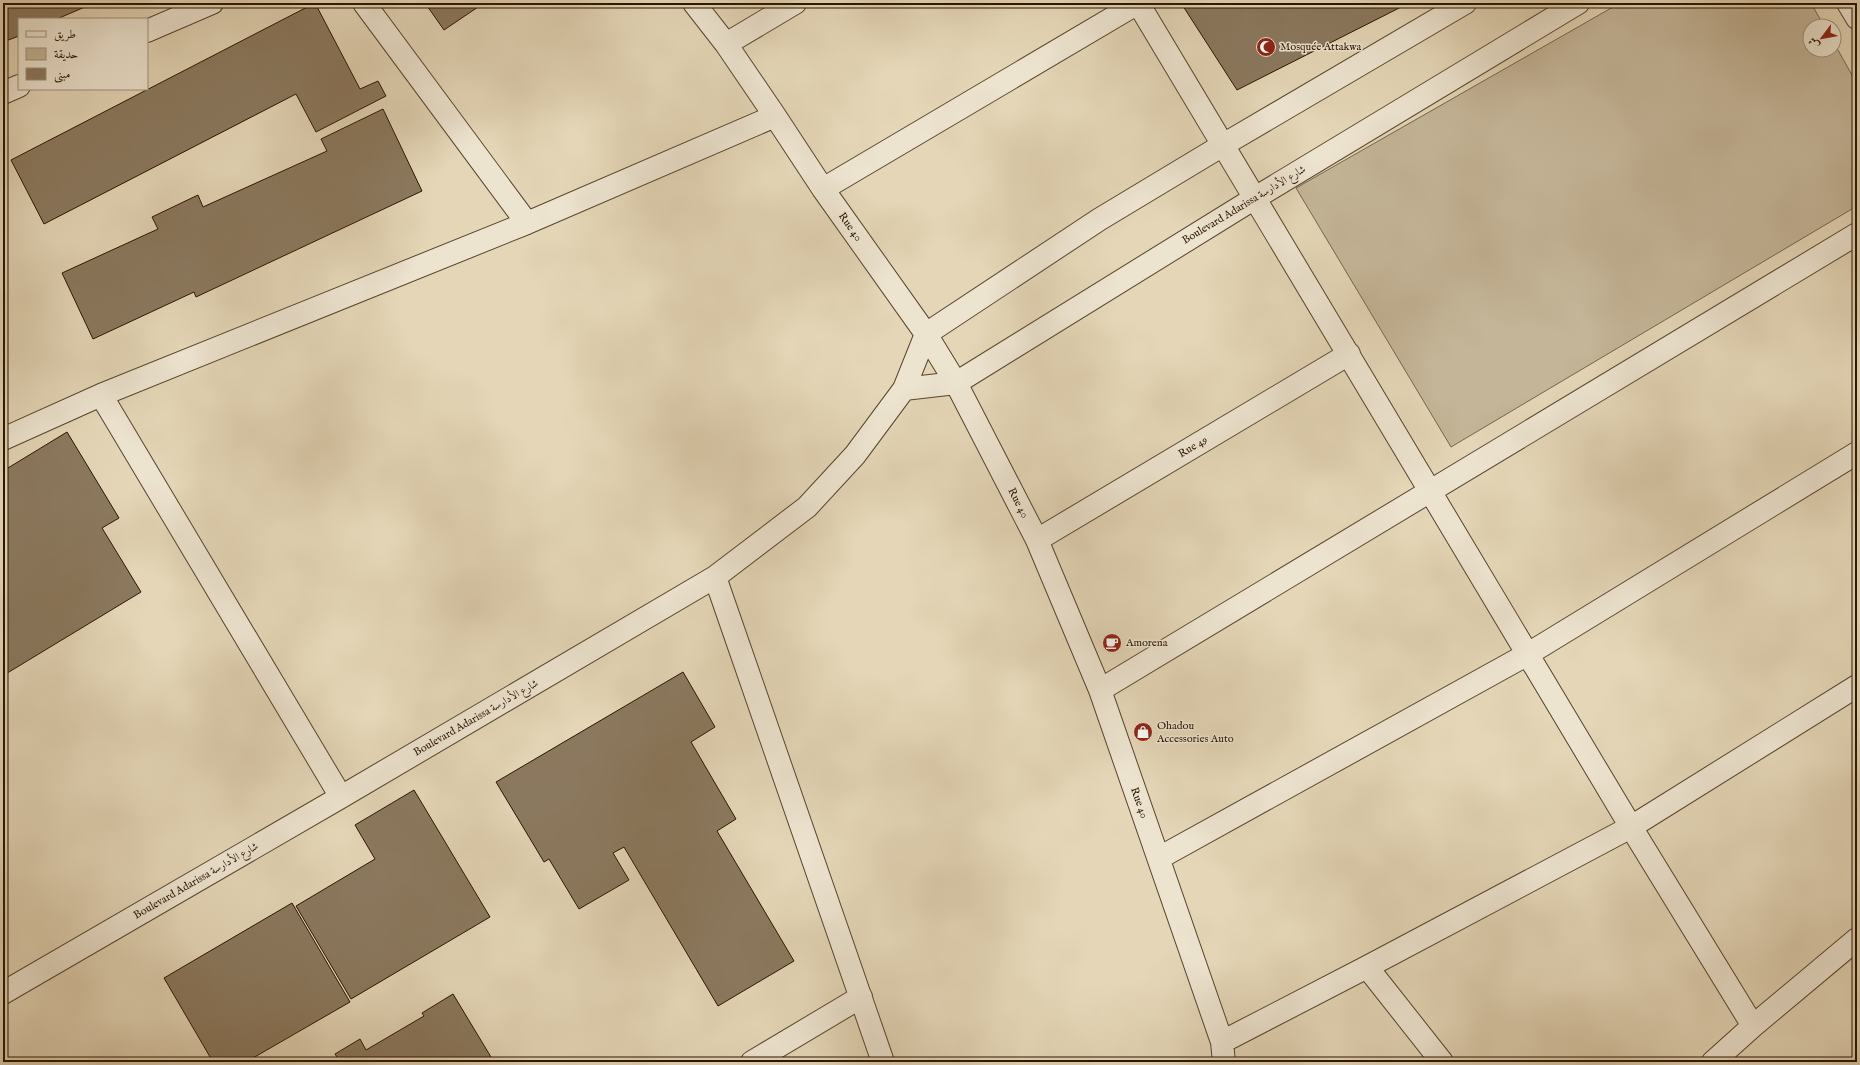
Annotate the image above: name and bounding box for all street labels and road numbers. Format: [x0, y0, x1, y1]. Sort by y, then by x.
street label: Boulevard Adarissa شارع الأدارسة [1179, 161, 1309, 249]
street label: Rue 40 [835, 210, 865, 244]
street label: Rue 49 [1176, 433, 1210, 461]
street label: Rue 40 [1004, 485, 1032, 521]
street label: Boulevard Adarissa شارع الأدارسة [410, 675, 542, 761]
street label: Rue 40 [1127, 785, 1151, 821]
street label: Boulevard Adarissa شارع الأدارسة [130, 838, 262, 924]

